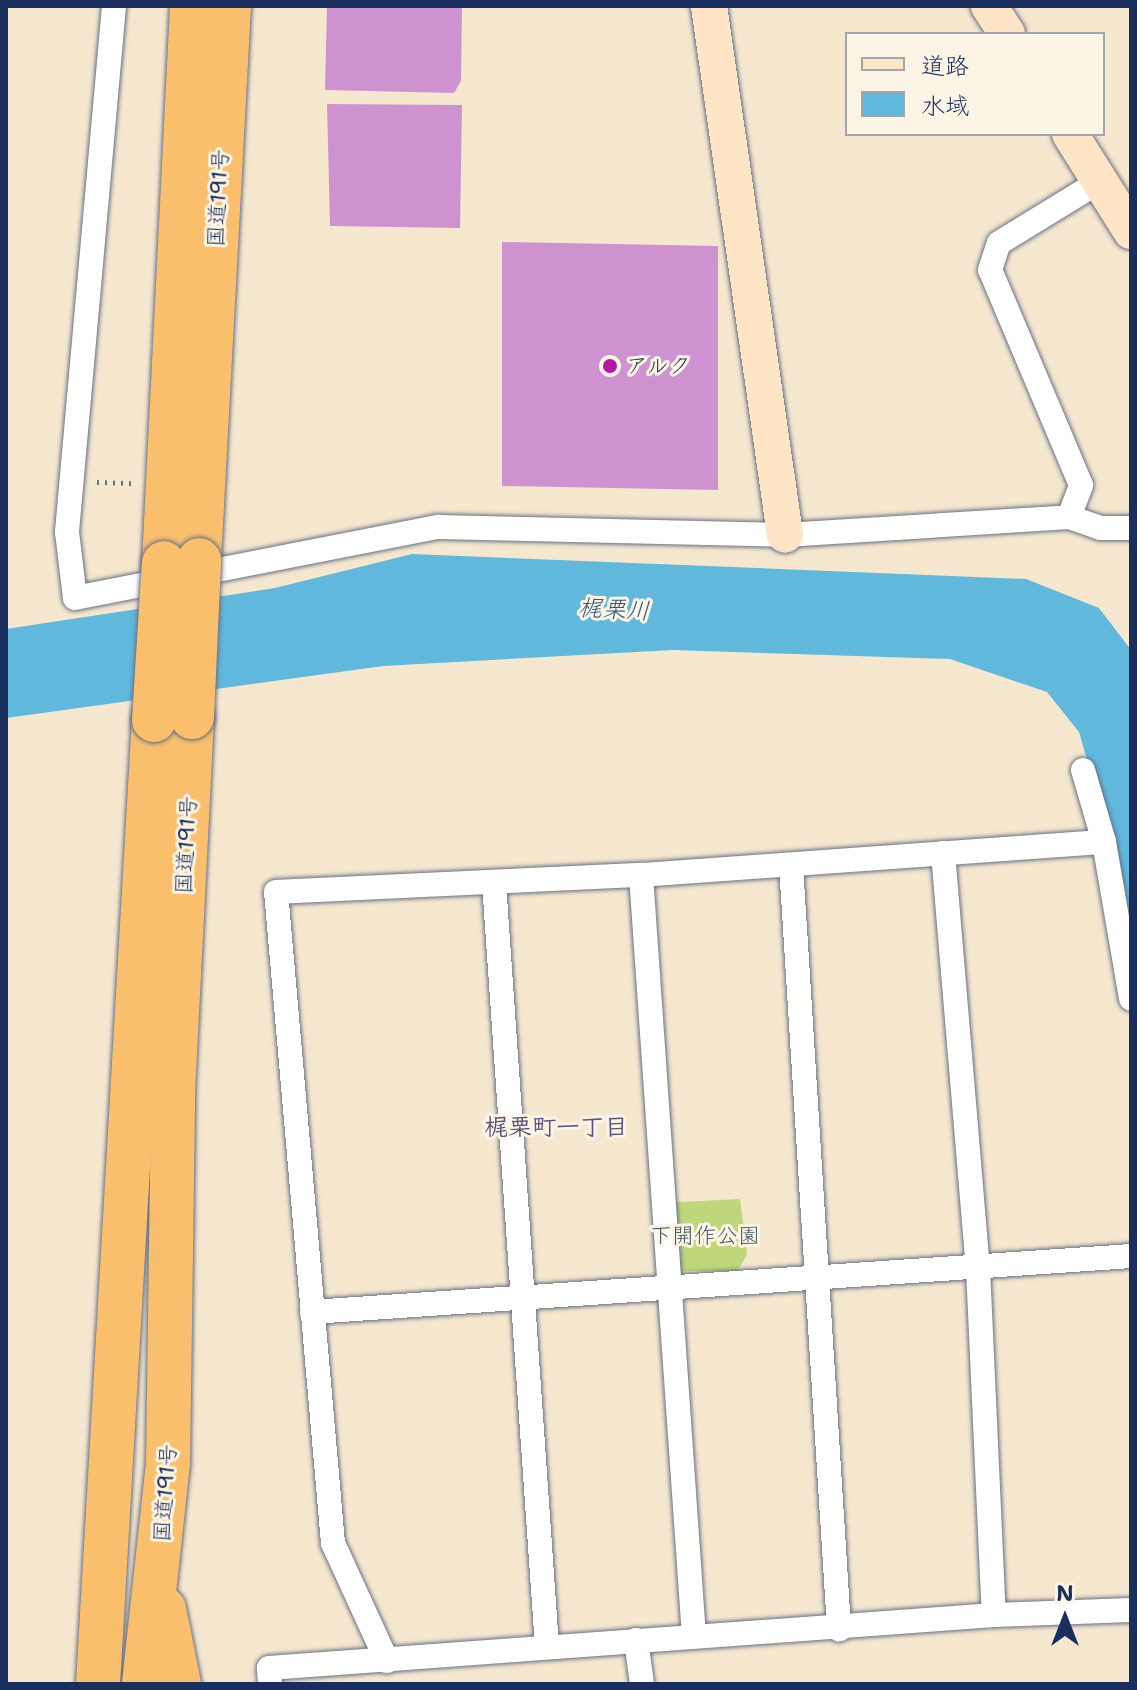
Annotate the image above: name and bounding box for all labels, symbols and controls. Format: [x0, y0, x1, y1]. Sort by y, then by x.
legend [845, 32, 1105, 136]
text: 道路 [921, 50, 969, 82]
text: 水域 [921, 90, 969, 122]
street label: 国道191号 [202, 148, 234, 248]
place label: アルク [626, 353, 692, 379]
marker: アルク [601, 357, 619, 375]
water label: 梶栗川 [577, 594, 651, 626]
street label: 国道191号 [170, 795, 202, 895]
district label: 梶栗町一丁目 [484, 1114, 628, 1142]
park label: 下開作公園 [650, 1223, 760, 1249]
street label: 国道191号 [148, 1443, 182, 1543]
north arrow [1025, 1578, 1105, 1658]
text: N [1056, 1579, 1074, 1608]

